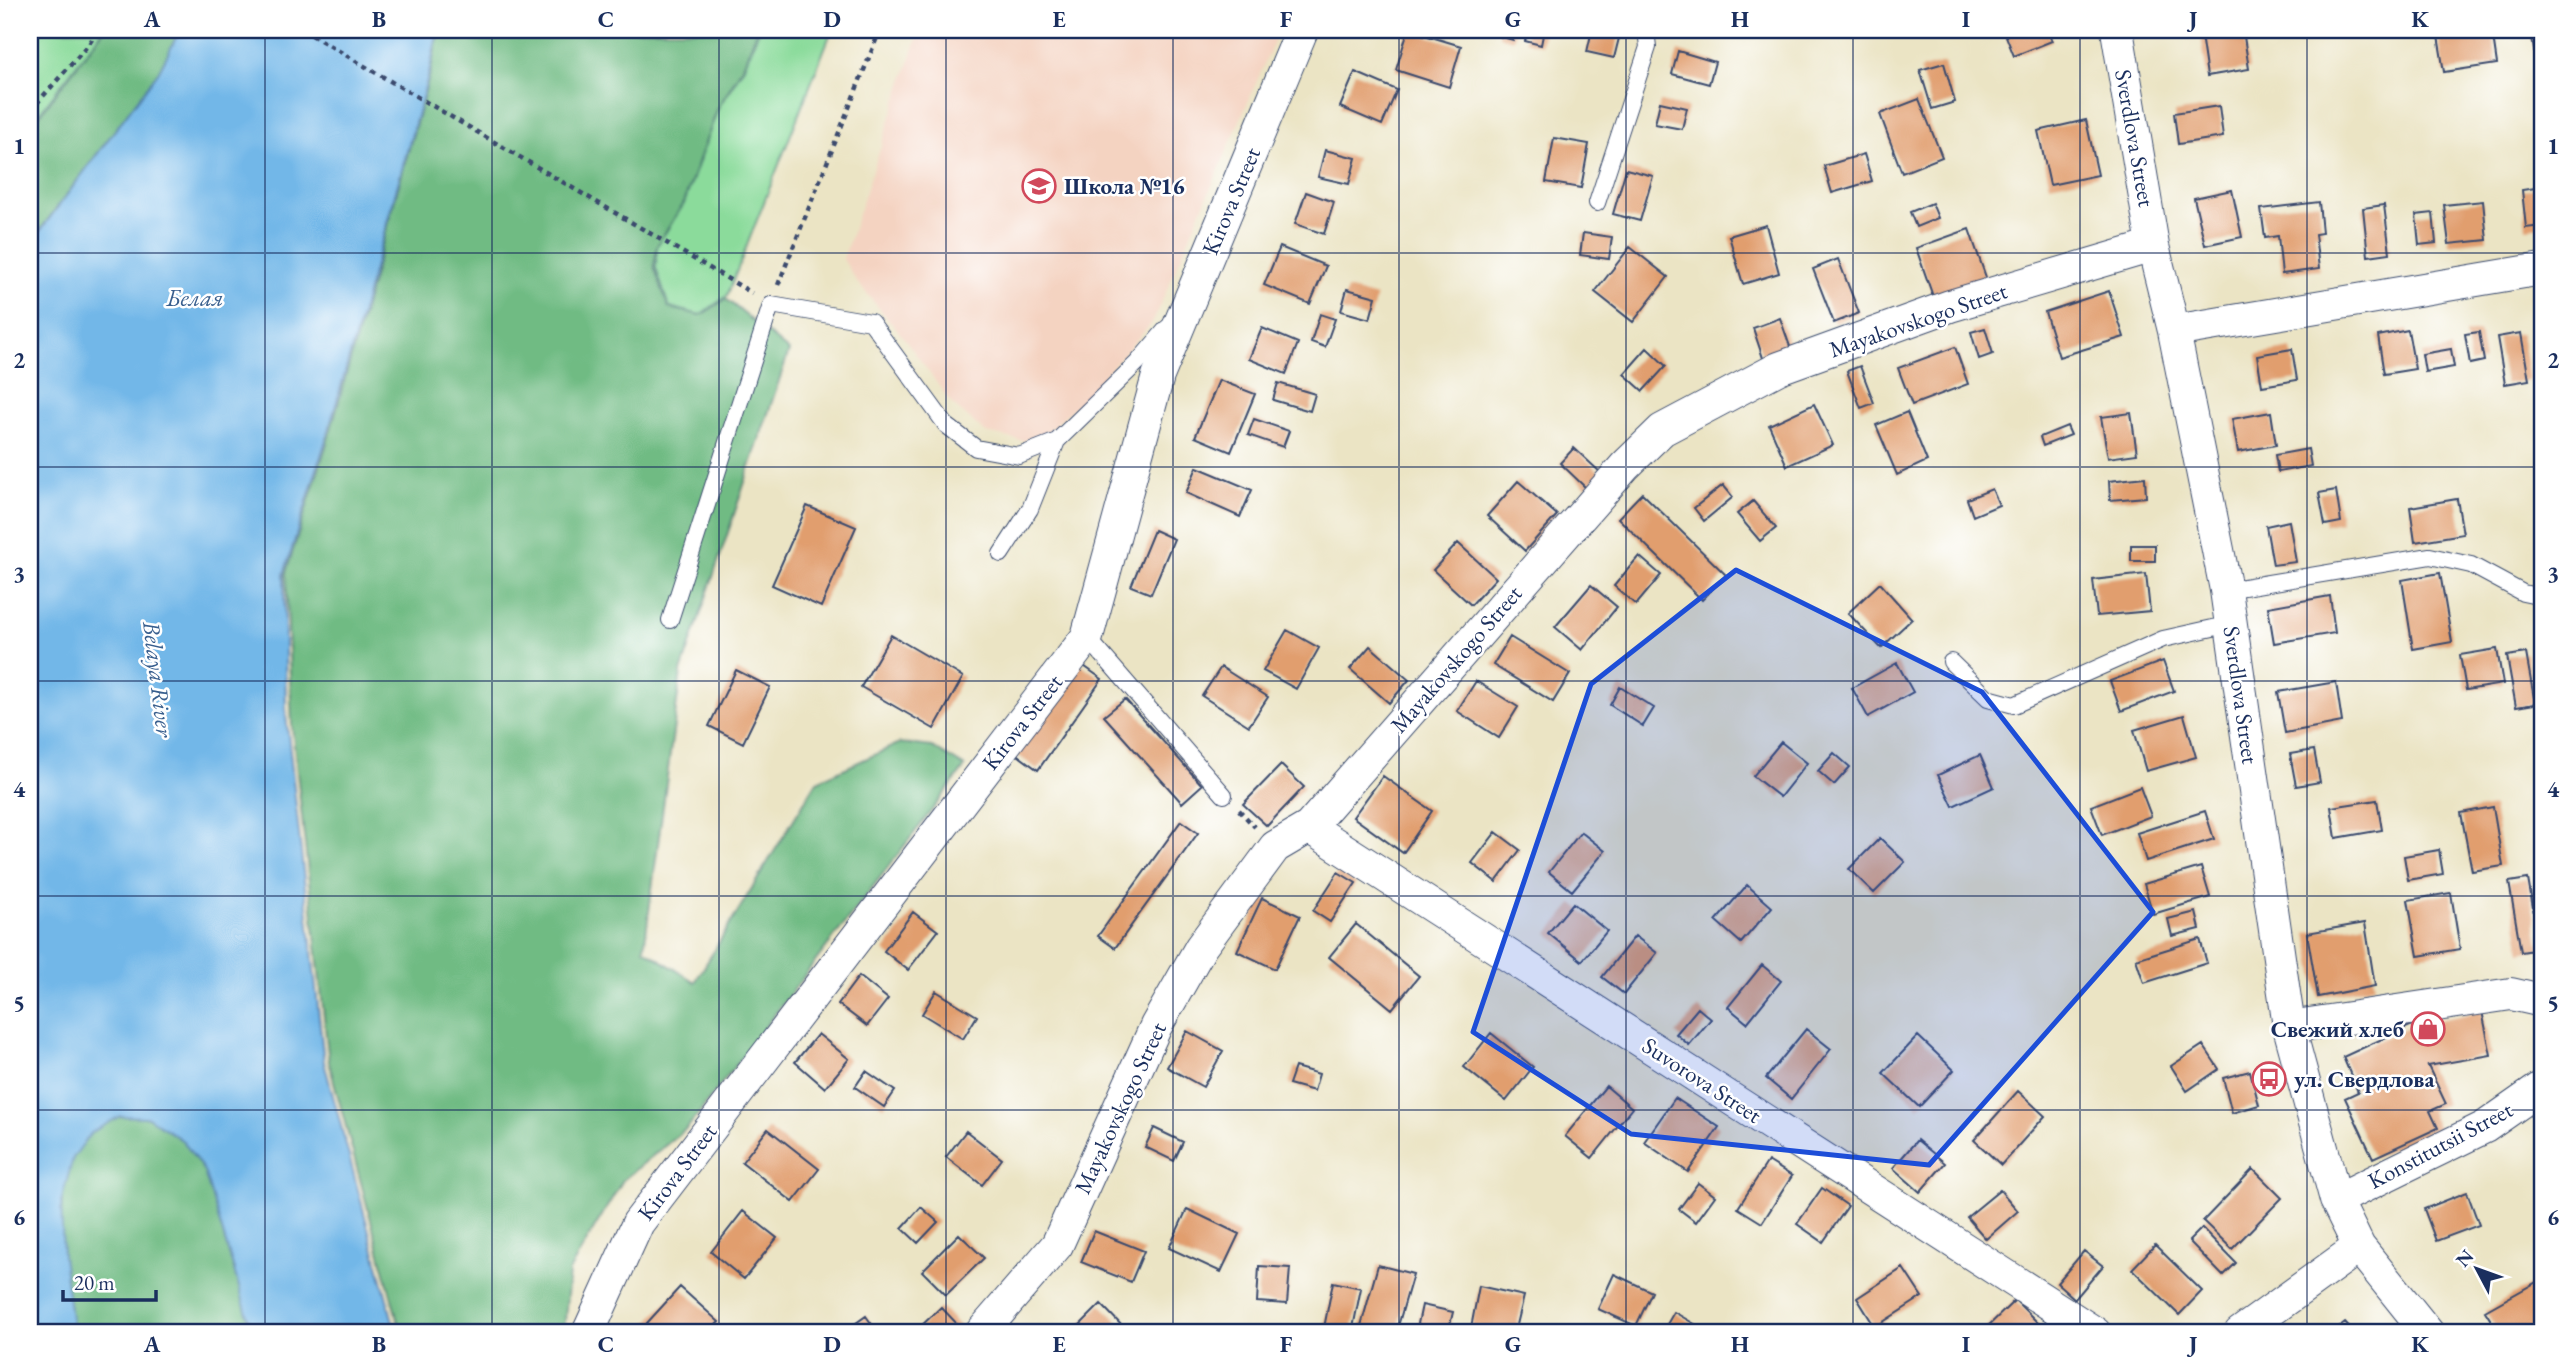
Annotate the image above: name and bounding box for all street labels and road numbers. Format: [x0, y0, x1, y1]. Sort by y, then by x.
street label: Sverdlova Street [2108, 67, 2162, 210]
street label: Kirova Street [1195, 142, 1267, 259]
street label: Mayakovskogo Street [1825, 275, 2012, 364]
street label: Mayakovskogo Street [1384, 578, 1529, 739]
street label: Sverdlova Street [2216, 624, 2266, 767]
street label: Kirova Street [975, 667, 1069, 776]
street label: Mayakovskogo Street [1067, 1017, 1173, 1199]
street label: Suvorova Street [1637, 1030, 1768, 1130]
street label: Konstitutsii Street [2362, 1094, 2518, 1196]
street label: Kirova Street [631, 1117, 724, 1227]

